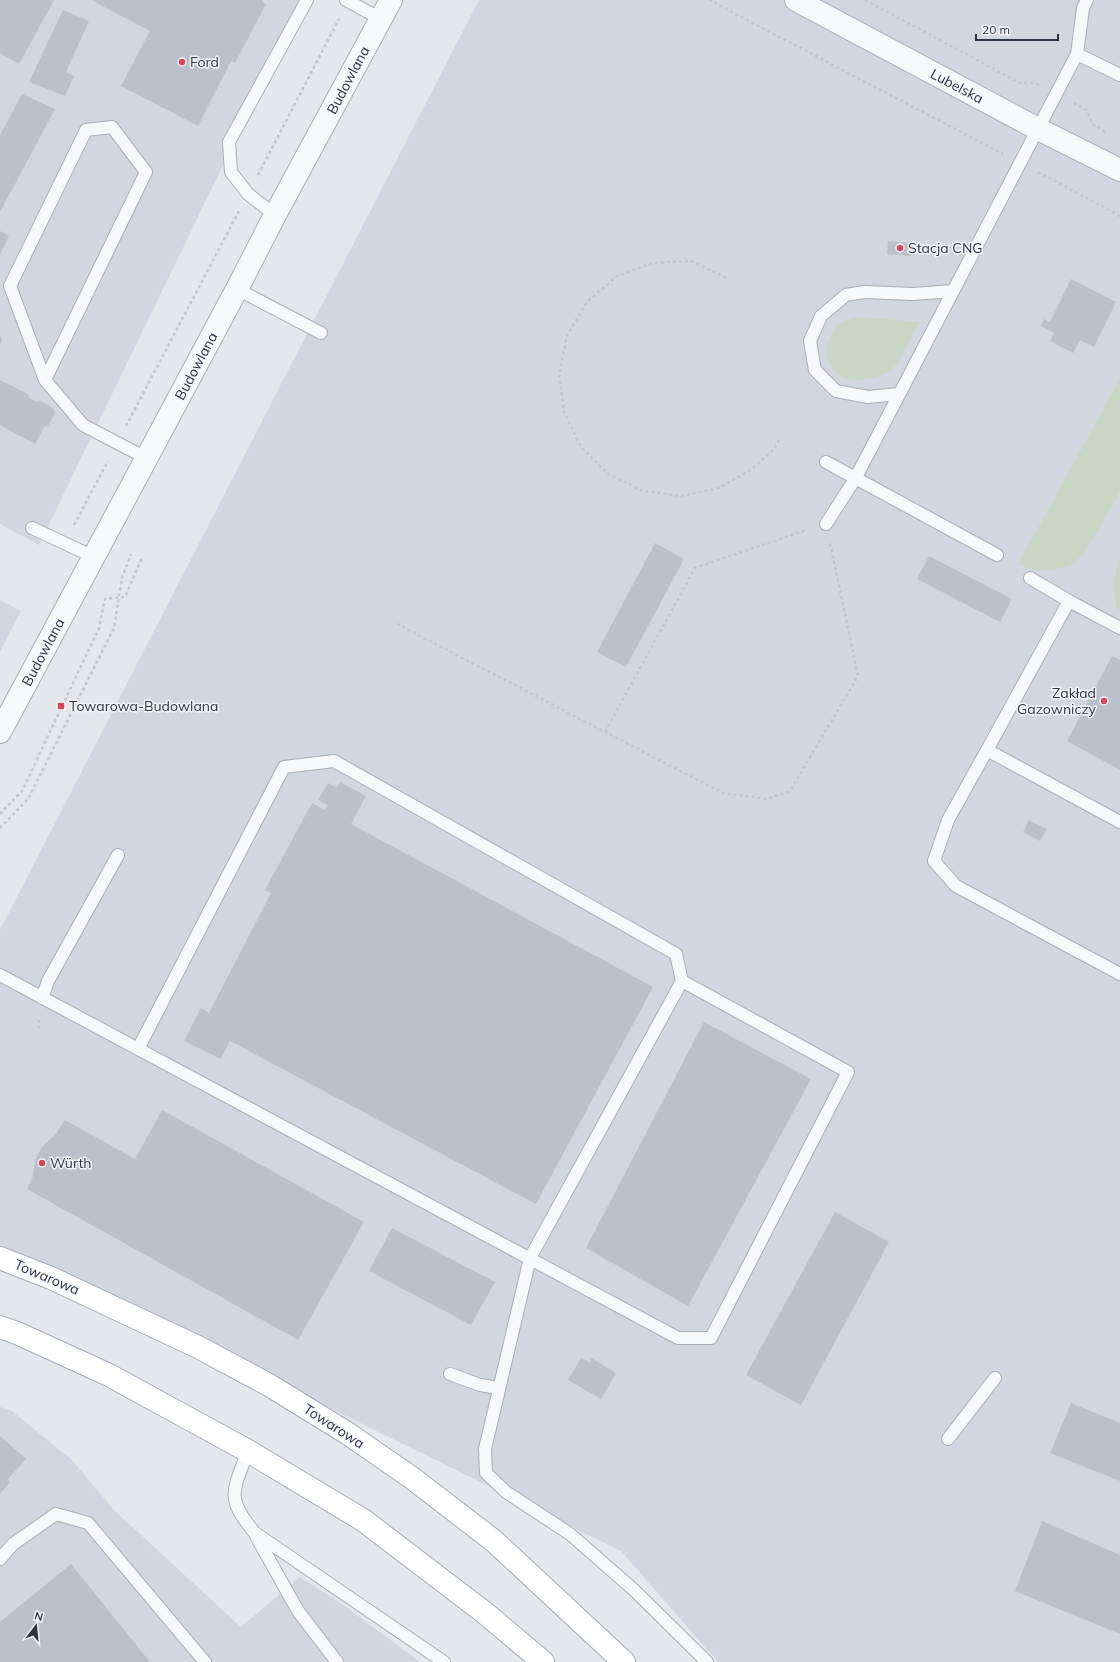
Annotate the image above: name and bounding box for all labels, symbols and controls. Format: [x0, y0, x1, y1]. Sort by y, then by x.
scale bar [976, 16, 1058, 42]
text: 20 m [982, 22, 1010, 37]
street label: Budowlana [323, 43, 373, 117]
place label: Ford [190, 53, 219, 71]
marker: Ford [177, 57, 187, 67]
street label: Lubelska [927, 65, 987, 107]
place label: Stacja CNG [908, 239, 983, 257]
marker: Stacja CNG [895, 243, 905, 253]
street label: Budowlana [171, 329, 221, 403]
street label: Budowlana [18, 615, 68, 689]
place label: Zakład Gazowniczy [1017, 684, 1097, 718]
marker: Zakład Gazowniczy [1099, 696, 1109, 706]
place label: Towarowa-Budowlana [69, 697, 218, 715]
marker: Towarowa-Budowlana [56, 701, 66, 711]
place label: Würth [50, 1154, 92, 1172]
marker: Würth [37, 1158, 47, 1168]
street label: Towarowa [12, 1255, 82, 1299]
street label: Towarowa [300, 1400, 368, 1452]
north arrow [16, 1606, 56, 1646]
text: N [33, 1609, 45, 1624]

